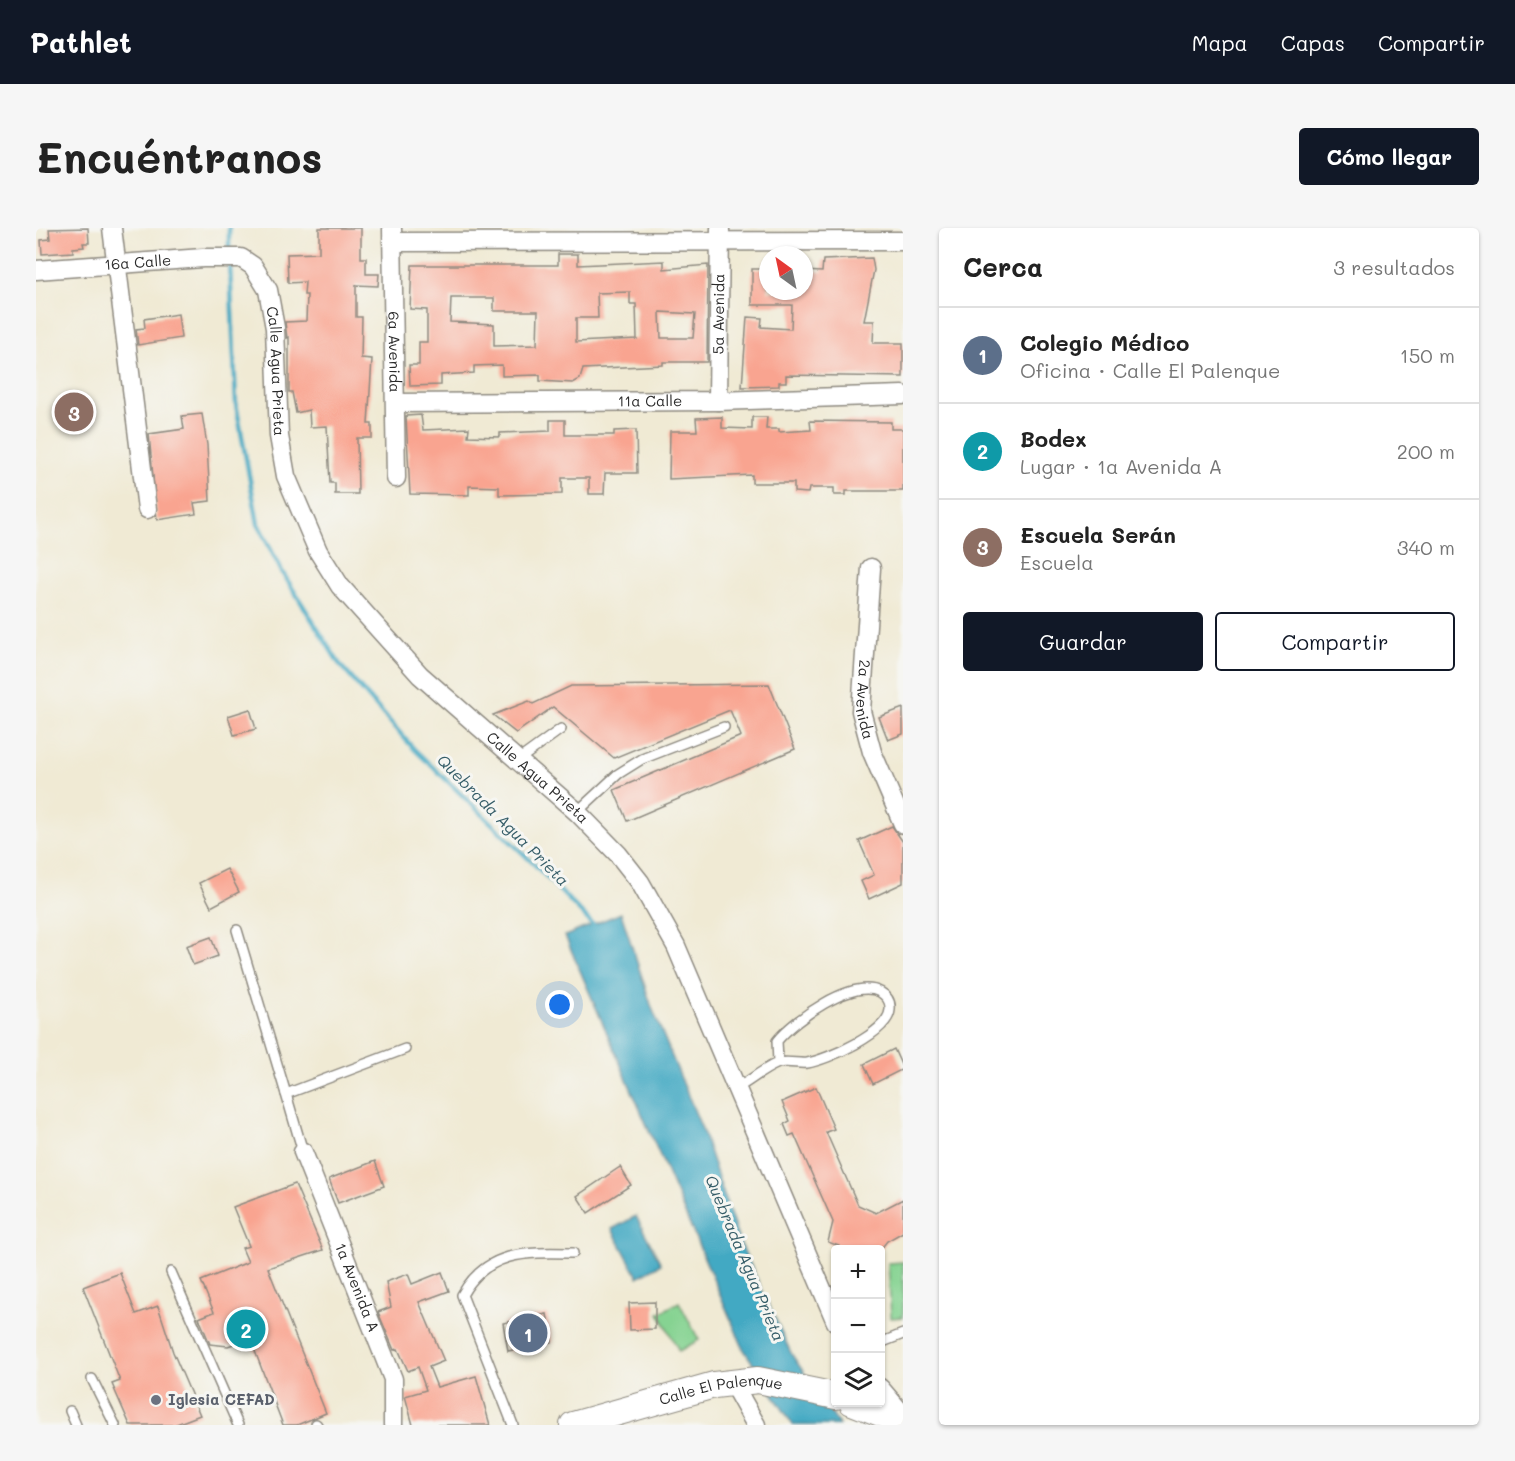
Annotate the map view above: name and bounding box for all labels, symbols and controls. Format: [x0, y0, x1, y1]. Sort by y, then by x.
text: Pathlet [30, 24, 132, 60]
text: Mapa [1192, 29, 1248, 56]
text: Capas [1281, 29, 1345, 56]
text: Compartir [1378, 29, 1485, 56]
button: Cómo llegar [1299, 128, 1479, 185]
text: Encuéntranos [36, 129, 322, 184]
north arrow [759, 246, 813, 300]
street label: 16a Calle [104, 249, 172, 274]
text: Cerca [963, 250, 1043, 284]
text: 3 resultados [1333, 254, 1455, 280]
street label: 5a Avenida [708, 273, 728, 355]
street label: Calle Agua Prieta [262, 305, 290, 436]
street label: 6a Avenida [384, 311, 406, 393]
text: Colegio Médico [1020, 328, 1189, 357]
text: 1 [978, 342, 987, 368]
text: 150 m [1400, 342, 1455, 368]
text: Oficina · Calle El Palenque [1020, 357, 1280, 383]
pin: 3 [54, 390, 93, 435]
street label: 11a Calle [618, 390, 682, 411]
text: Bodex [1020, 424, 1087, 453]
text: 2 [977, 438, 988, 464]
text: 200 m [1397, 438, 1455, 464]
text: Lugar · 1a Avenida A [1020, 453, 1222, 479]
text: Escuela Serán [1020, 520, 1176, 549]
text: 3 [977, 534, 989, 560]
text: 340 m [1397, 534, 1455, 560]
text: Escuela [1020, 549, 1094, 575]
button: Guardar [963, 612, 1203, 671]
button: Compartir [1215, 612, 1455, 671]
street label: 2a Avenida [852, 659, 879, 741]
street label: Calle Agua Prieta [483, 727, 594, 827]
water label: Quebrada Agua Prieta [433, 749, 574, 890]
your location [545, 990, 574, 1019]
water label: Quebrada Agua Prieta [701, 1172, 790, 1344]
street label: 1a Avenida A [331, 1240, 384, 1335]
map controls [831, 1245, 885, 1407]
button: + [831, 1245, 885, 1299]
button: − [831, 1299, 885, 1353]
pin: 2 [226, 1306, 266, 1352]
pin: 1 [508, 1310, 548, 1356]
button: layers [831, 1353, 885, 1407]
street label: Calle El Palenque [657, 1369, 785, 1409]
place label: Iglesia CEFAD [168, 1389, 275, 1409]
marker: Iglesia CEFAD [149, 1393, 163, 1407]

